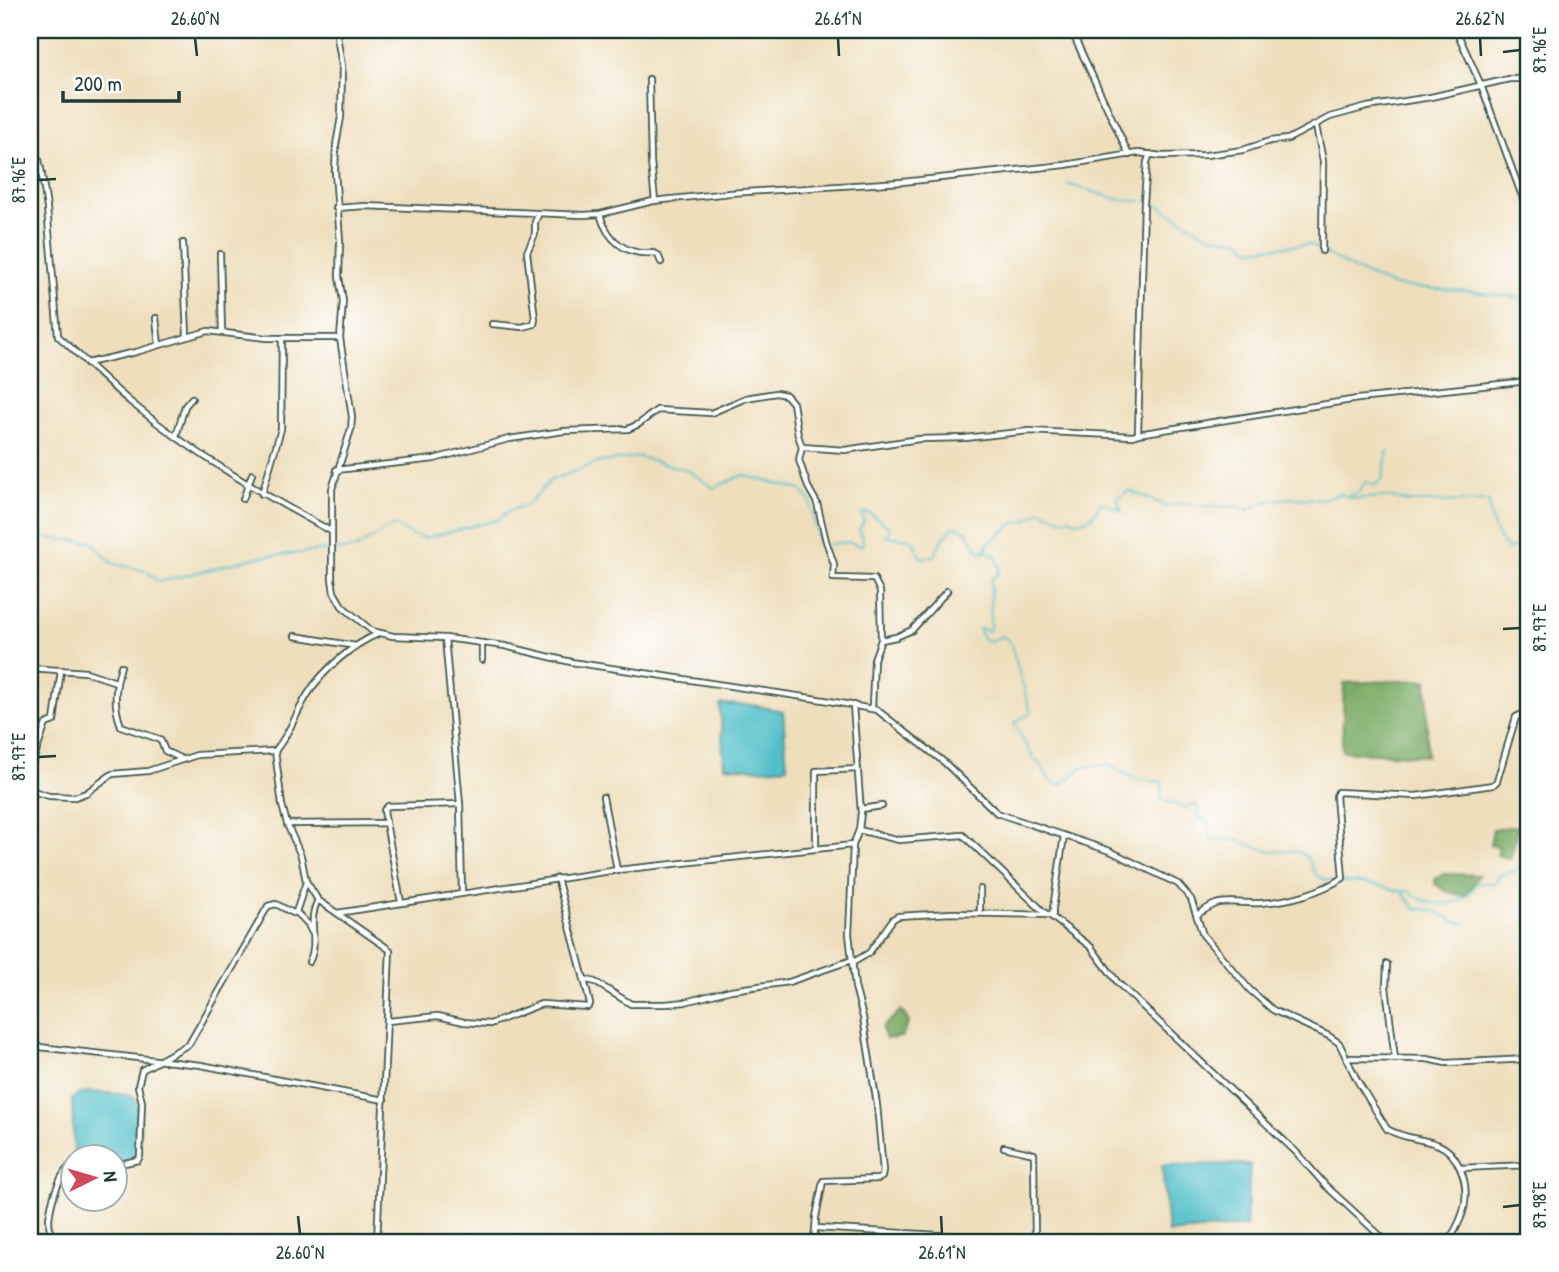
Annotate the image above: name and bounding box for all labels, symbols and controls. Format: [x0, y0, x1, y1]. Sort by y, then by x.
text: 26.60°N [171, 6, 219, 31]
text: 26.61°N [815, 6, 861, 31]
text: 26.62°N [1456, 6, 1504, 31]
text: 87.96°E [1527, 27, 1552, 73]
scale bar [63, 60, 178, 104]
text: 200 m [74, 69, 122, 98]
text: 87.96°E [6, 157, 31, 203]
text: 87.97°E [1527, 604, 1552, 652]
text: 87.97°E [6, 733, 31, 781]
north arrow [60, 1142, 130, 1212]
text: N [98, 1170, 124, 1183]
text: 87.98°E [1527, 1181, 1552, 1229]
text: 26.60°N [276, 1240, 324, 1265]
text: 26.61°N [919, 1240, 965, 1265]

